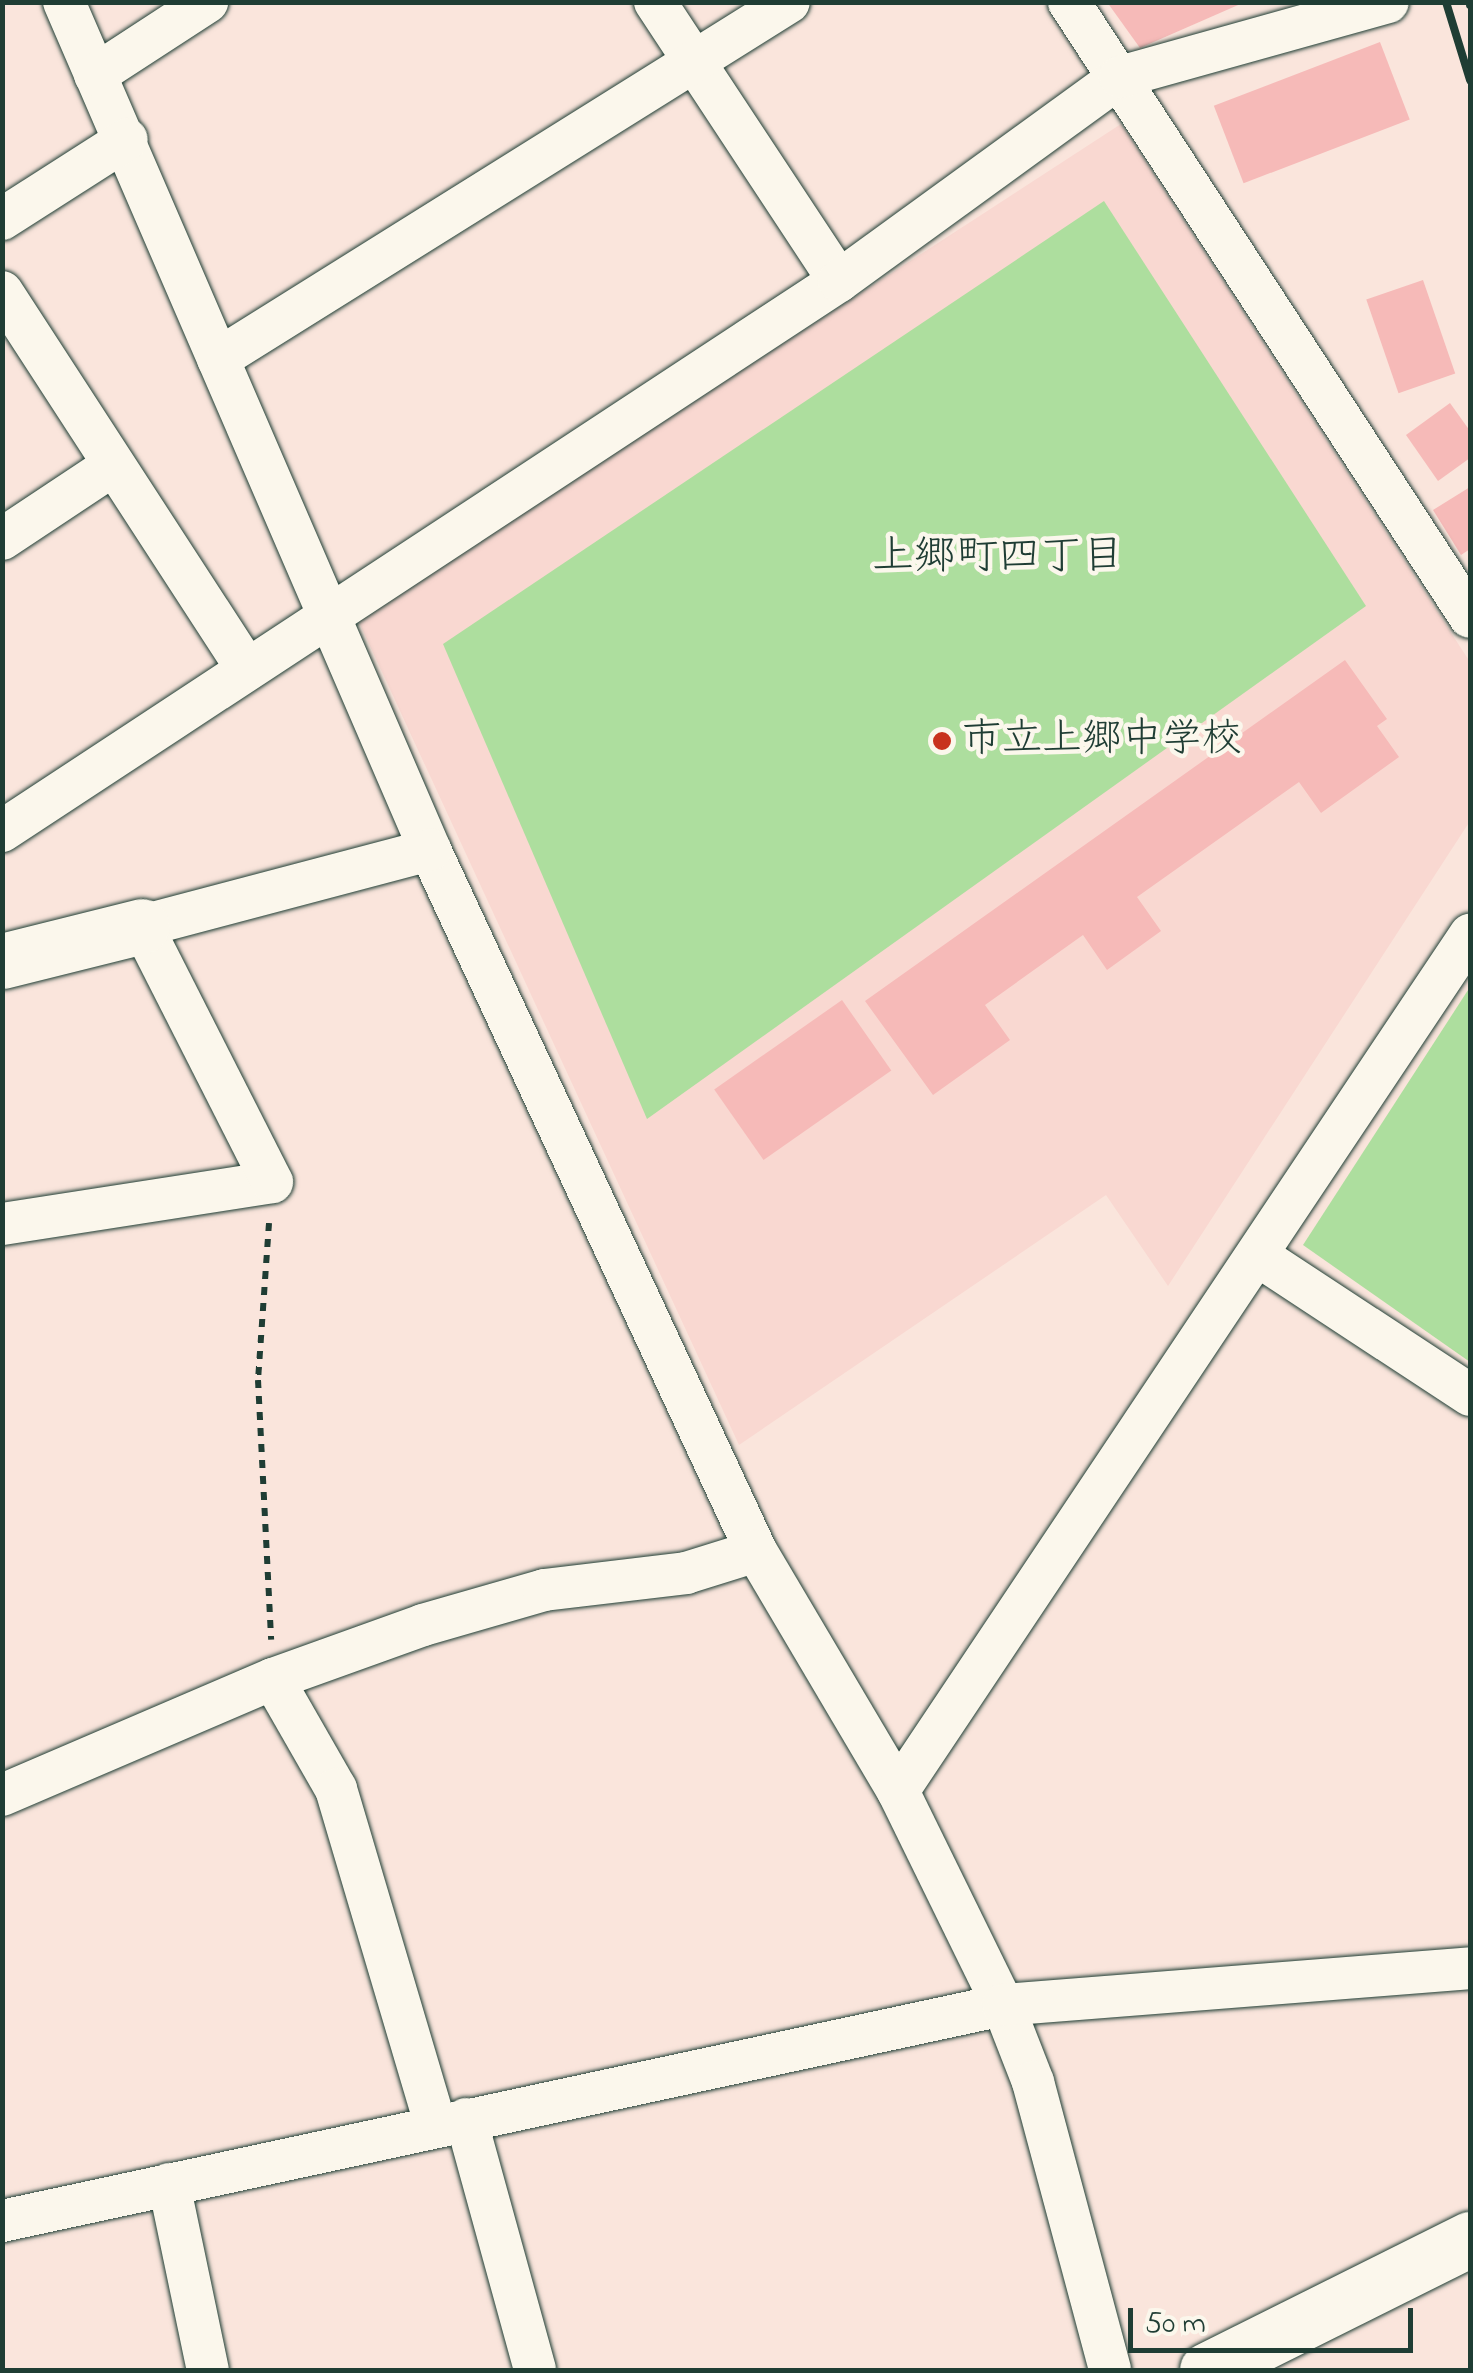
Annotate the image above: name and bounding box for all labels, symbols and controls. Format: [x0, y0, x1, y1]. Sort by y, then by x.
district label: 上郷町四丁目 [872, 533, 1124, 583]
place label: 市立上郷中学校 [962, 717, 1242, 765]
marker: 市立上郷中学校 [931, 730, 953, 752]
scale bar [1133, 2288, 1418, 2350]
text: 50 m [1145, 2303, 1206, 2347]

